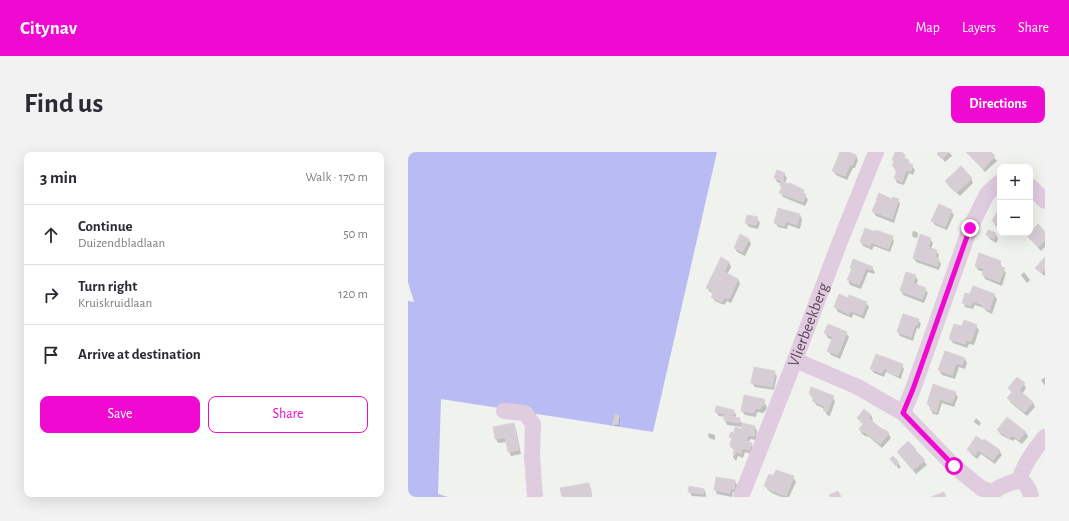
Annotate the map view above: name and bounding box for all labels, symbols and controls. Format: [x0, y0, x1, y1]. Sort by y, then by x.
text: Citynav [20, 19, 77, 38]
text: Map [915, 21, 940, 35]
text: Layers [962, 21, 996, 35]
text: Share [1018, 21, 1049, 35]
button: Directions [951, 86, 1045, 123]
text: Find us [24, 90, 103, 118]
map controls [997, 164, 1033, 236]
button: + [997, 164, 1033, 200]
text: 3 min [40, 169, 77, 186]
text: Walk · 170 m [305, 171, 368, 184]
button: − [997, 200, 1033, 236]
text: Continue [78, 219, 133, 234]
route end [961, 219, 979, 237]
icon: ahead [40, 224, 62, 246]
text: 50 m [343, 228, 368, 241]
text: Duizendbladlaan [78, 237, 165, 250]
text: Turn right [78, 279, 137, 294]
street label: Vlierbeekberg [785, 280, 832, 369]
icon: right [40, 284, 62, 306]
text: 120 m [338, 288, 368, 301]
text: Kruiskruidlaan [78, 297, 152, 310]
icon: arrive [40, 344, 62, 366]
text: Arrive at destination [78, 347, 201, 362]
button: Save [40, 396, 200, 433]
button: Share [208, 396, 368, 433]
route start [945, 457, 963, 475]

